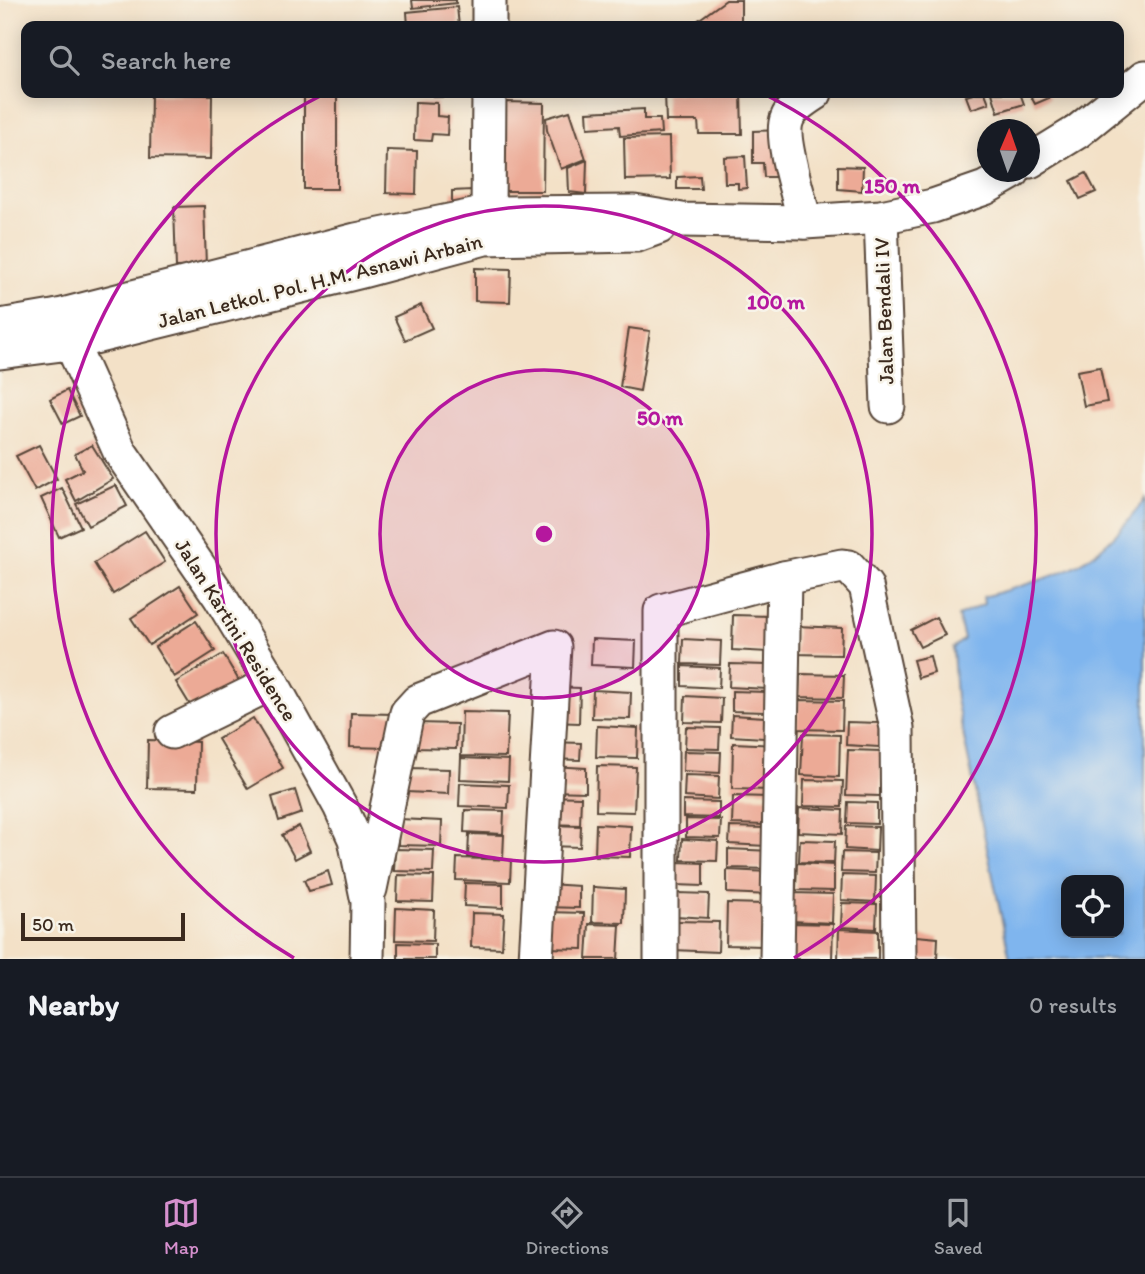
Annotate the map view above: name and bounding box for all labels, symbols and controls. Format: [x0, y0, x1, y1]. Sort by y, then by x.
search box [21, 21, 1124, 98]
icon: search [45, 41, 83, 79]
text: Search here [101, 44, 231, 76]
north arrow [977, 119, 1040, 182]
text: 150 m [864, 173, 920, 198]
street label: Jalan Letkol. Pol. H.M. Asnawi Arbain [155, 228, 485, 333]
street label: Jalan Bendali IV [868, 236, 899, 385]
text: 100 m [747, 289, 805, 314]
text: 50 m [637, 405, 684, 430]
centre of rings [532, 522, 556, 546]
street label: Jalan Kartini Residence [170, 534, 303, 726]
map controls [1061, 875, 1124, 938]
button: locate [1061, 875, 1124, 938]
scale bar [21, 910, 186, 942]
text: 50 m [32, 913, 74, 936]
text: Nearby [28, 986, 119, 1023]
text: 0 results [1029, 991, 1117, 1019]
tab: Map [162, 1194, 200, 1259]
tab: Directions [525, 1194, 609, 1259]
tab: Saved [934, 1194, 982, 1259]

